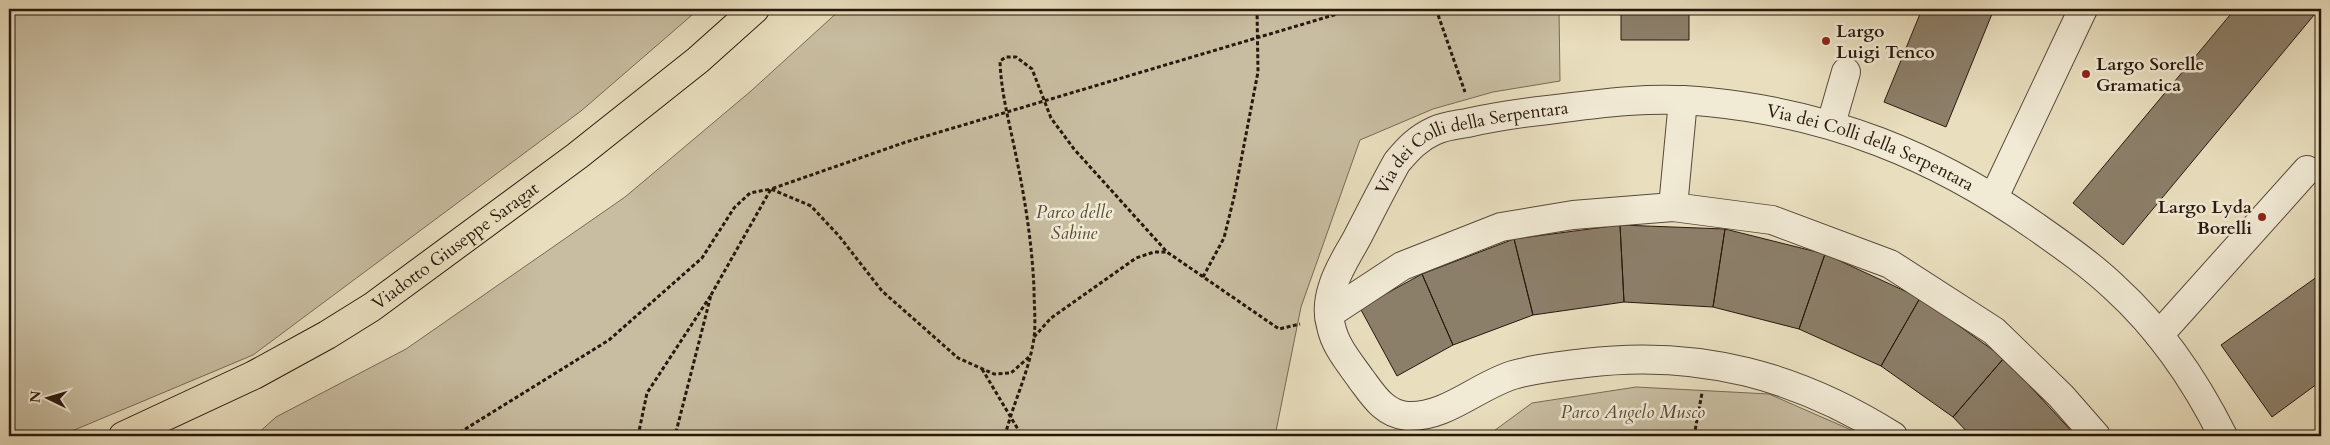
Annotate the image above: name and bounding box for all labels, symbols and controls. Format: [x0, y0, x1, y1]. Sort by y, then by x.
place label: Largo Luigi Tenco [1836, 19, 1935, 65]
marker: Largo Luigi Tenco [1820, 35, 1832, 47]
place label: Largo Sorelle Gramatica [2096, 52, 2205, 98]
marker: Largo Sorelle Gramatica [2080, 68, 2092, 80]
street label: Via dei Colli della Serpentara [1370, 95, 1570, 199]
street label: Via dei Colli della Serpentara [1764, 98, 1979, 198]
street label: Viadotto Giuseppe Saragat [367, 176, 544, 316]
place label: Largo Lyda Borelli [2158, 195, 2252, 241]
park label: Parco delle Sabine [1036, 200, 1113, 246]
marker: Largo Lyda Borelli [2256, 211, 2268, 223]
north arrow [22, 372, 72, 422]
text: N [26, 390, 46, 404]
park label: Parco Angelo Musco [1561, 400, 1705, 425]

